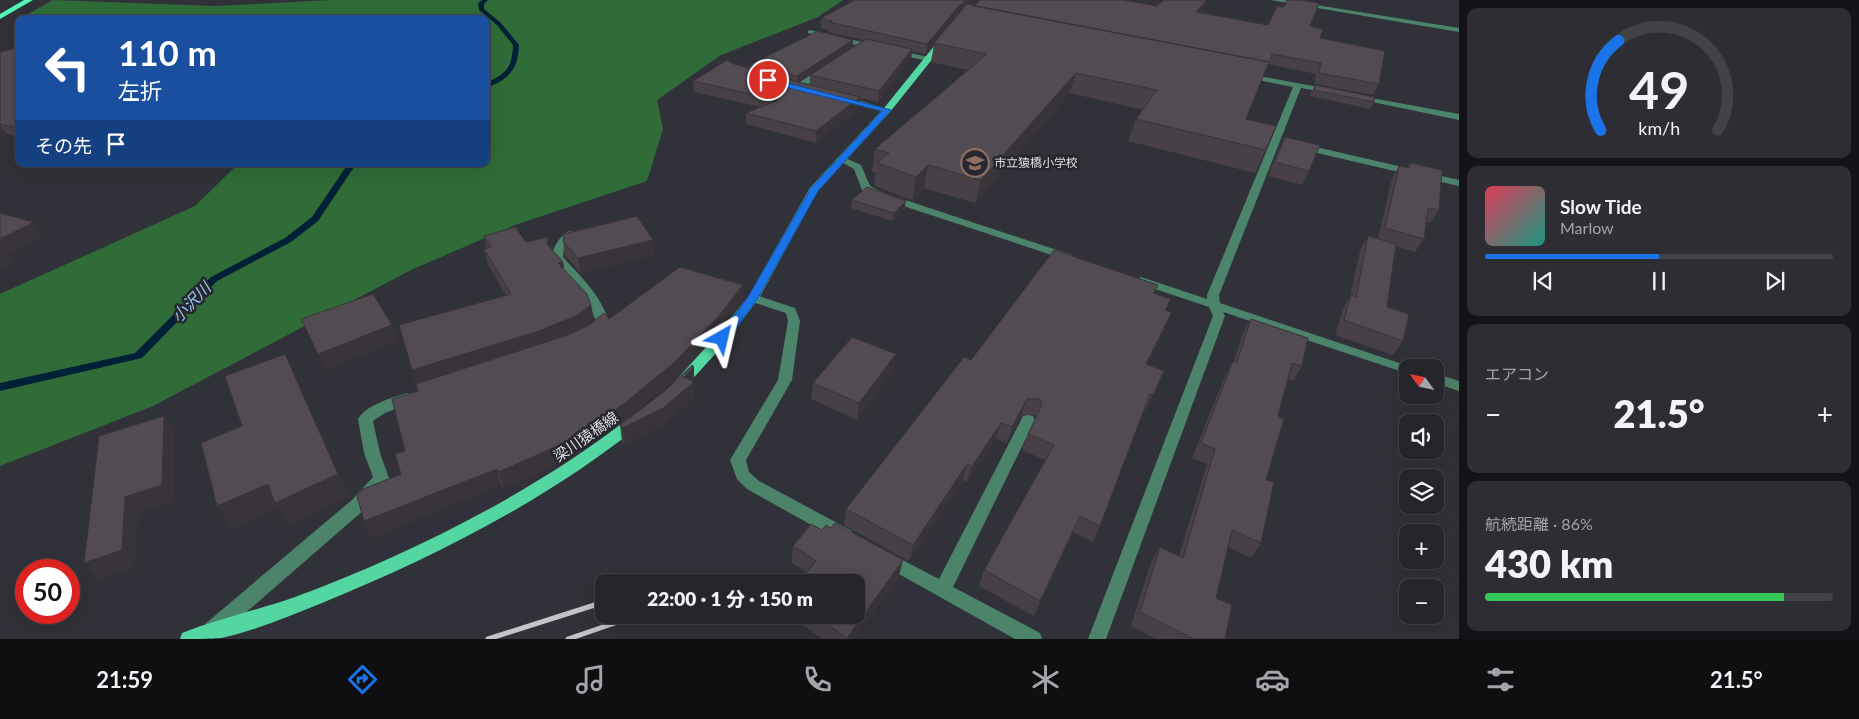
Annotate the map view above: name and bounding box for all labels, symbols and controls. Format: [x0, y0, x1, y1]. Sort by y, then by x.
text: 110 m [118, 31, 217, 73]
icon: left [35, 35, 100, 100]
text: 49 [1629, 58, 1689, 120]
pin [747, 59, 789, 101]
icon: arrive [754, 66, 782, 94]
text: 左折 [118, 77, 162, 104]
text: km/h [1638, 117, 1680, 139]
icon: arrive [102, 130, 130, 158]
text: その先 [35, 134, 92, 157]
school or university icon: 市立猿橋小学校 [960, 148, 990, 178]
place label: 市立猿橋小学校 [994, 155, 1078, 170]
text: Slow Tide [1560, 195, 1642, 218]
text: Marlow [1560, 218, 1614, 237]
icon: previous [1529, 267, 1557, 295]
icon: pause [1645, 267, 1673, 295]
icon: next [1761, 267, 1789, 295]
water label: 小沢川 [167, 276, 216, 326]
position arrow [695, 311, 747, 363]
north arrow [1399, 359, 1444, 404]
map controls [1399, 359, 1444, 624]
text: エアコン [1485, 364, 1549, 383]
text: 21.5° [1613, 390, 1705, 436]
text: − [1485, 397, 1501, 431]
text: + [1817, 397, 1833, 431]
street label: 梁川猿橋線 [550, 407, 621, 465]
button: sound [1399, 414, 1444, 459]
button: layers [1399, 469, 1444, 514]
text: 航続距離 · 86% [1485, 514, 1593, 533]
button: + [1399, 524, 1444, 569]
text: 430 km [1485, 540, 1613, 586]
speed limit sign: 50 [15, 559, 80, 624]
button: − [1399, 579, 1444, 624]
text: 22:00 · 1 分 · 150 m [647, 587, 813, 610]
icon: directions [345, 662, 380, 697]
icon: music [573, 662, 608, 697]
icon: phone [800, 662, 835, 697]
icon: climate [1028, 662, 1063, 697]
icon: car [1255, 662, 1290, 697]
icon: filters [1483, 662, 1518, 697]
text: 21:59 [96, 666, 153, 693]
text: 21.5° [1710, 666, 1763, 693]

